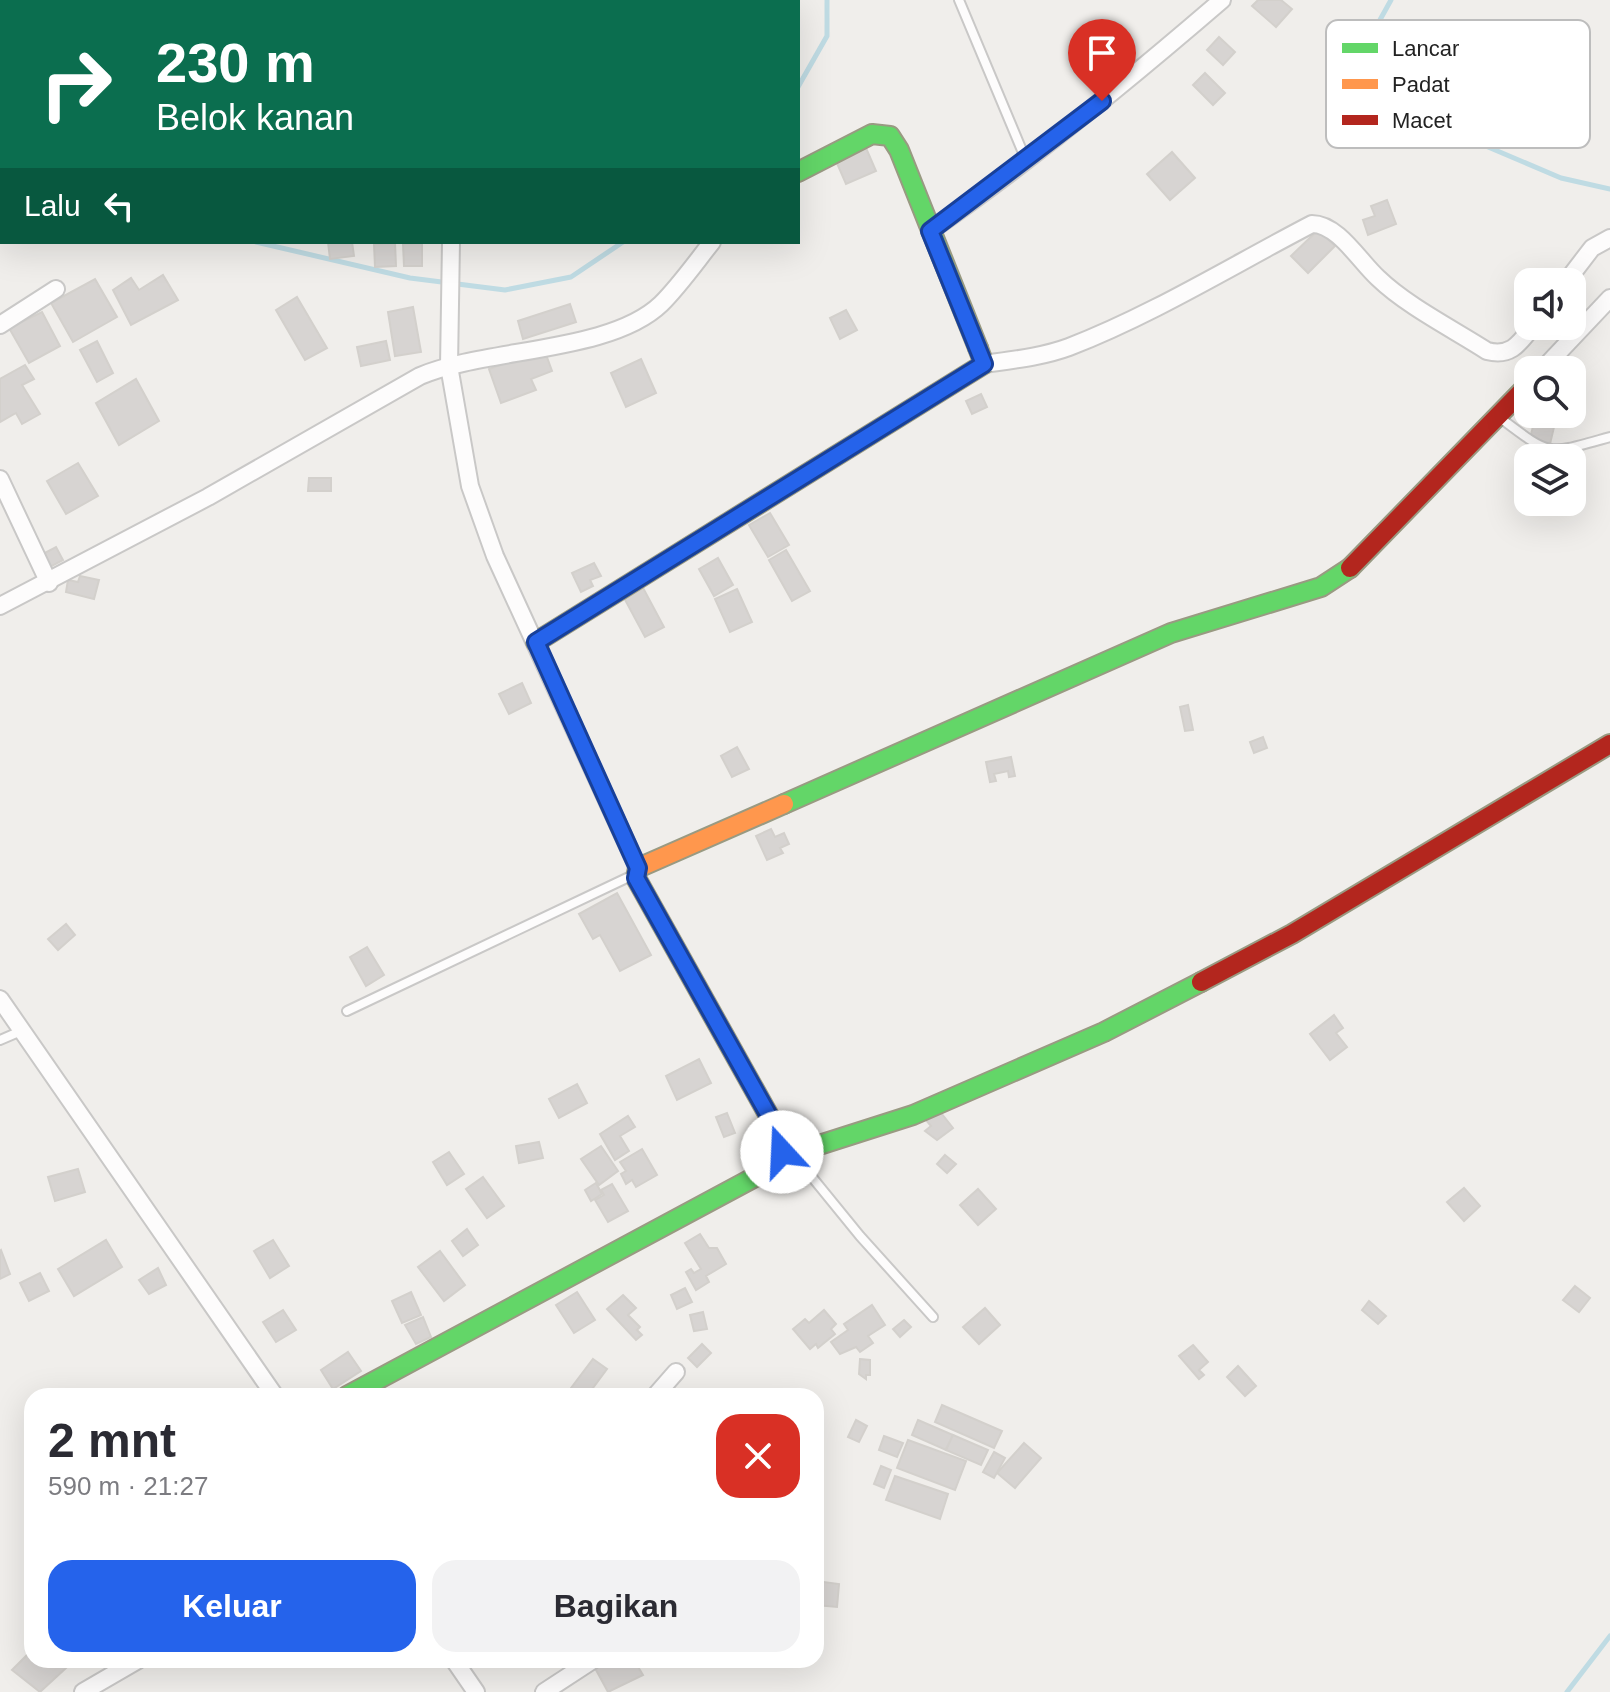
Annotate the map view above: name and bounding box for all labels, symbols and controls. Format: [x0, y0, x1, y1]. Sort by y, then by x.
pin [1068, 19, 1136, 101]
legend [1326, 20, 1590, 148]
text: 230 m [156, 31, 315, 94]
icon: arrive [1080, 31, 1124, 75]
icon: right [24, 32, 128, 136]
text: Lancar [1392, 36, 1459, 61]
text: Padat [1392, 72, 1450, 97]
text: Belok kanan [156, 97, 354, 138]
text: Macet [1392, 108, 1452, 133]
icon: left [97, 184, 141, 228]
text: Lalu [24, 189, 81, 222]
map controls [1514, 268, 1586, 516]
button: sound [1514, 268, 1586, 340]
button: search [1514, 356, 1586, 428]
button: layers [1514, 444, 1586, 516]
position arrow [740, 1110, 824, 1194]
text: 2 mnt [48, 1414, 176, 1467]
button: close [716, 1414, 800, 1498]
text: 590 m · 21:27 [48, 1471, 208, 1501]
button: Keluar [48, 1560, 416, 1652]
button: Bagikan [432, 1560, 800, 1652]

